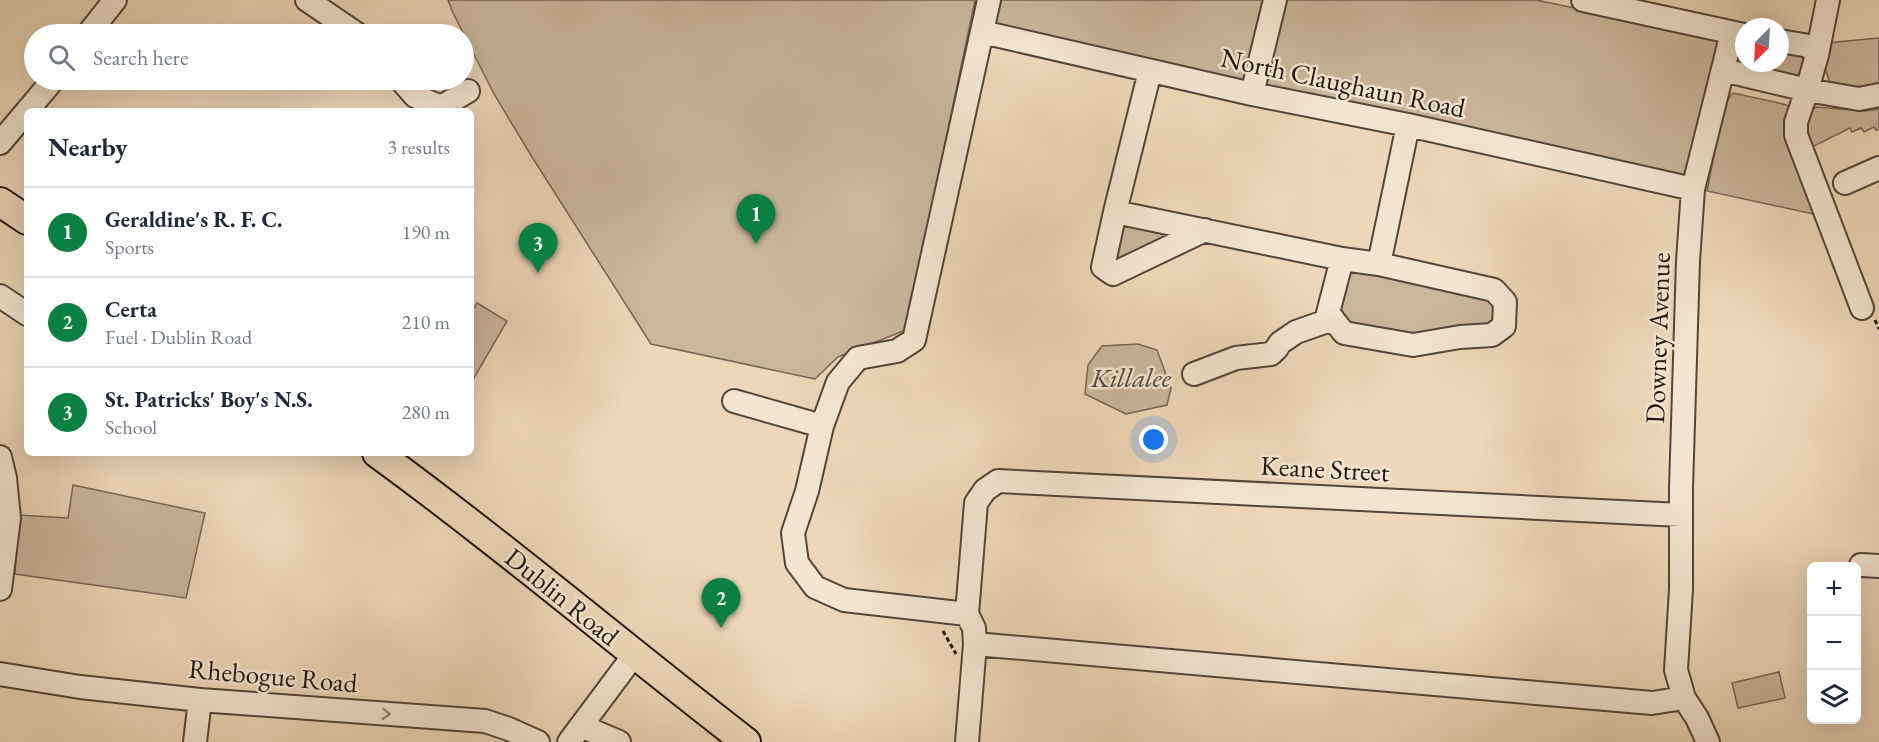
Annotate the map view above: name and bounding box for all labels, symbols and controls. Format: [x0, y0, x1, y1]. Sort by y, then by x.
north arrow [1735, 18, 1789, 72]
search box [24, 24, 474, 90]
street label: North Claughaun Road [1218, 40, 1469, 126]
icon: search [45, 41, 78, 74]
text: Search here [93, 43, 188, 72]
text: Nearby [48, 130, 128, 164]
text: 3 results [387, 134, 450, 160]
pin: 1 [736, 194, 776, 244]
text: Geraldine's R. F. C. [105, 205, 283, 234]
text: 1 [62, 219, 73, 245]
text: 190 m [402, 219, 450, 245]
pin: 3 [518, 224, 558, 273]
text: Sports [105, 234, 154, 260]
street label: Downey Avenue [1637, 252, 1678, 424]
text: Certa [105, 295, 157, 324]
text: 2 [62, 309, 73, 335]
text: 210 m [402, 309, 450, 335]
text: Fuel · Dublin Road [105, 324, 252, 350]
park label: Killalee [1090, 360, 1172, 395]
text: St. Patricks' Boy's N.S. [105, 385, 313, 414]
text: 3 [62, 399, 73, 425]
text: 280 m [402, 399, 450, 425]
text: School [105, 414, 157, 440]
your location [1139, 425, 1168, 454]
street label: Keane Street [1260, 448, 1391, 489]
street label: Dublin Road [498, 540, 627, 654]
map controls [1807, 562, 1861, 724]
button: + [1807, 562, 1861, 616]
pin: 2 [702, 578, 740, 628]
button: − [1807, 616, 1861, 670]
street label: Rhebogue Road [187, 651, 359, 700]
button: layers [1807, 670, 1861, 724]
one-way arrow [382, 707, 391, 720]

